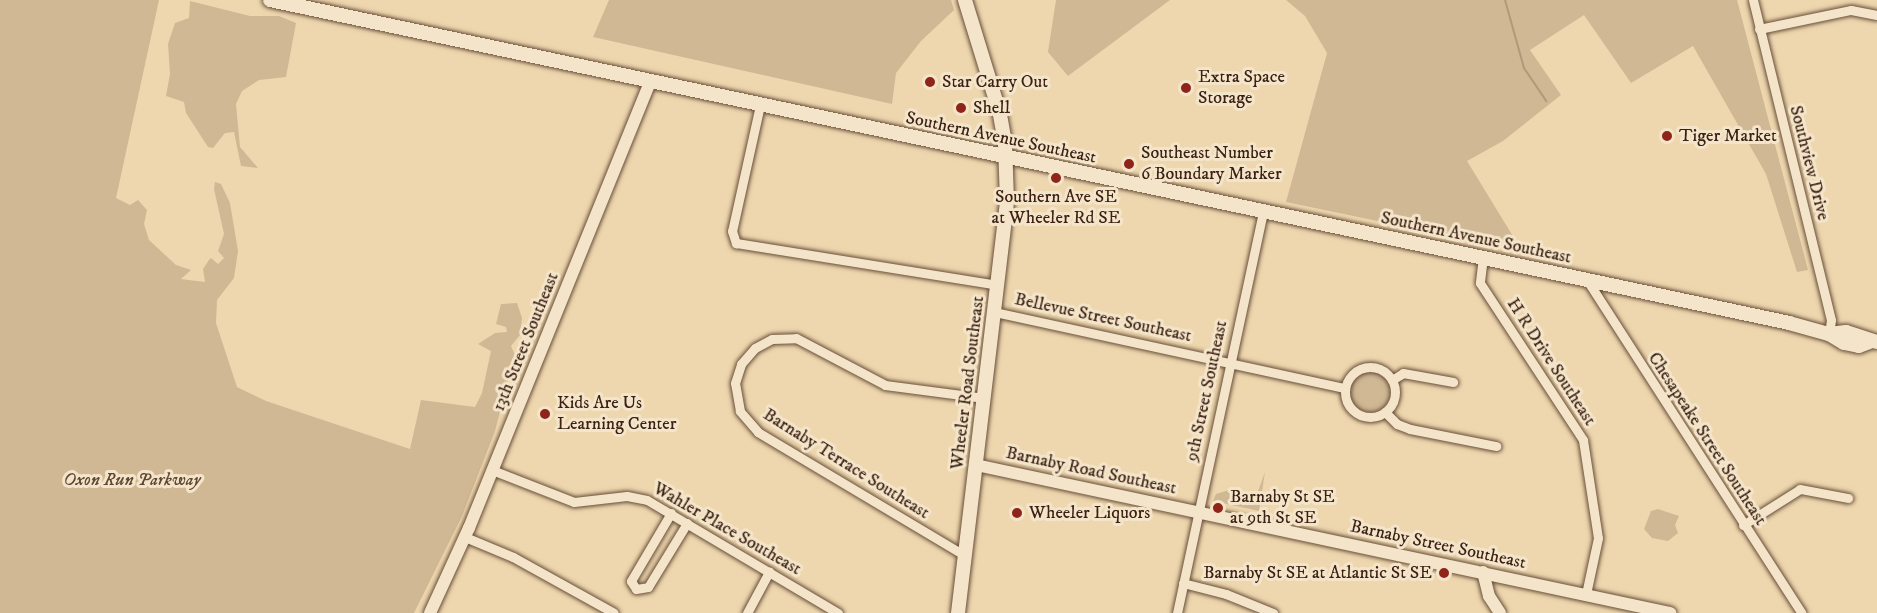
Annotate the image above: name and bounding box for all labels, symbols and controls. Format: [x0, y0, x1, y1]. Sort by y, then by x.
place label: Extra Space Storage [1198, 67, 1285, 110]
place label: Star Carry Out [942, 71, 1048, 93]
marker: Star Carry Out [923, 75, 937, 89]
marker: Extra Space Storage [1179, 81, 1193, 95]
place label: Shell [973, 97, 1010, 119]
marker: Shell [954, 101, 968, 115]
street label: Southview Drive [1784, 103, 1834, 223]
street label: Southern Avenue Southeast [904, 107, 1098, 169]
place label: Tiger Market [1679, 125, 1777, 147]
marker: Tiger Market [1660, 129, 1674, 143]
place label: Southeast Number 6 Boundary Marker [1141, 143, 1282, 186]
marker: Southeast Number 6 Boundary Marker [1122, 157, 1136, 171]
marker: Southern Ave SE at Wheeler Rd SE [1049, 171, 1063, 185]
place label: Southern Ave SE at Wheeler Rd SE [992, 187, 1120, 230]
street label: Southern Avenue Southeast [1379, 207, 1573, 269]
street label: 13th Street Southeast [488, 269, 564, 415]
street label: Bellevue Street Southeast [1013, 289, 1193, 347]
street label: H R Drive Southeast [1502, 294, 1600, 430]
street label: Wheeler Road Southeast [947, 295, 989, 471]
street label: 9th Street Southeast [1182, 319, 1232, 463]
street label: Chesapeake Street Southeast [1643, 348, 1771, 530]
place label: Kids Are Us Learning Center [557, 393, 676, 436]
street label: Barnaby Terrace Southeast [759, 404, 933, 524]
marker: Kids Are Us Learning Center [538, 407, 552, 421]
street label: Barnaby Road Southeast [1004, 442, 1178, 500]
park label: Oxon Run Parkway [63, 469, 201, 491]
street label: Wahler Place Southeast [649, 478, 805, 580]
place label: Barnaby St SE at 9th St SE [1230, 487, 1335, 530]
marker: Barnaby St SE at 9th St SE [1211, 501, 1225, 515]
place label: Wheeler Liquors [1029, 502, 1150, 524]
marker: Wheeler Liquors [1010, 506, 1024, 520]
street label: Barnaby Street Southeast [1348, 516, 1528, 574]
place label: Barnaby St SE at Atlantic St SE [1203, 562, 1432, 584]
marker: Barnaby St SE at Atlantic St SE [1437, 566, 1451, 580]

